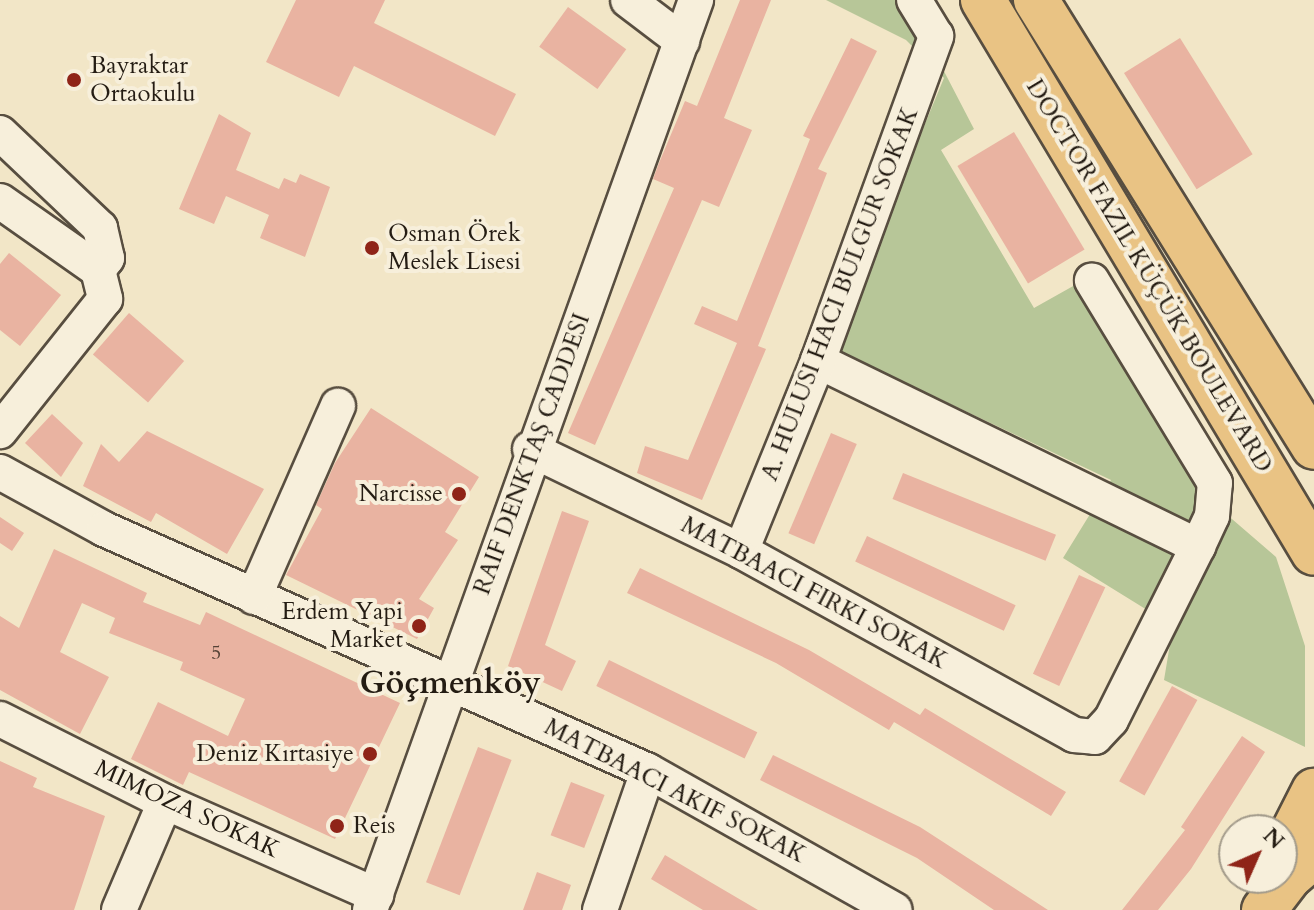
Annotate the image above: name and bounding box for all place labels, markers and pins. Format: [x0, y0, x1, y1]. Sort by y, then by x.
place label: Bayraktar Ortaokulu [90, 52, 196, 108]
marker: Bayraktar Ortaokulu [65, 71, 83, 89]
place label: Osman Örek Meslek Lisesi [388, 220, 521, 276]
marker: Osman Örek Meslek Lisesi [363, 239, 381, 257]
place label: Narcisse [359, 480, 443, 508]
marker: Narcisse [450, 485, 468, 503]
place label: Erdem Yapi Market [281, 598, 403, 654]
marker: Erdem Yapi Market [410, 617, 428, 635]
place label: Deniz Kırtasiye [196, 740, 354, 768]
marker: Deniz Kırtasiye [361, 745, 379, 763]
place label: Reis [353, 812, 395, 840]
marker: Reis [328, 817, 346, 835]

